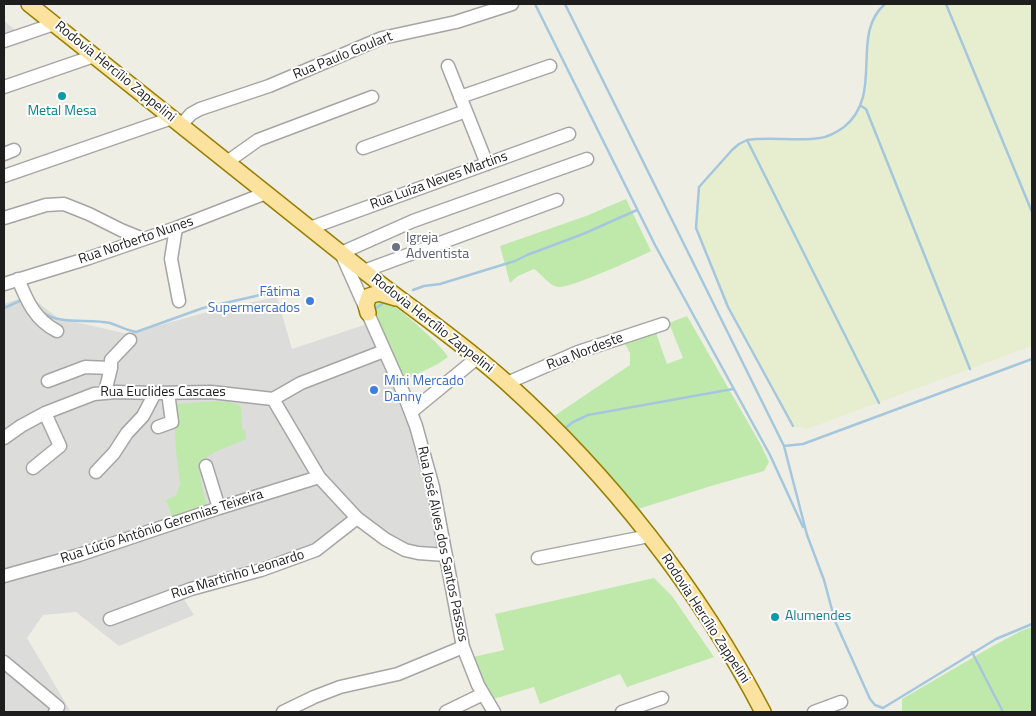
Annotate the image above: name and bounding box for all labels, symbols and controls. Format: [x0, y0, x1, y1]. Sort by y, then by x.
street label: Rodovia Hercílio Zappelini [51, 18, 179, 126]
street label: Rua Paulo Goulart [291, 28, 395, 84]
marker: Metal Mesa [56, 90, 68, 102]
place label: Metal Mesa [27, 104, 97, 120]
street label: Rua Luíza Neves Martins [368, 148, 510, 214]
street label: Rua Norberto Nunes [76, 213, 196, 269]
place label: Igreja Adventista [406, 231, 469, 264]
marker: Igreja Adventista [390, 241, 402, 253]
street label: Rodovia Hercílio Zappelini [367, 271, 497, 377]
place label: Fátima Supermercados [208, 285, 300, 318]
marker: Fátima Supermercados [304, 295, 316, 307]
street label: Rua Nordeste [544, 330, 626, 374]
place label: Mini Mercado Danny [384, 374, 464, 407]
marker: Mini Mercado Danny [368, 384, 380, 396]
street label: Rua Euclides Cascaes [100, 385, 226, 401]
street label: Rua José Alves dos Santos Passos [413, 445, 471, 643]
street label: Rua Lúcio Antônio Geremias Teixeira [58, 486, 266, 568]
street label: Rua Martinho Leonardo [169, 547, 307, 603]
street label: Rodovia Hercílio Zappelini [657, 551, 753, 687]
place label: Alumendes [785, 609, 851, 625]
marker: Alumendes [769, 611, 781, 623]

